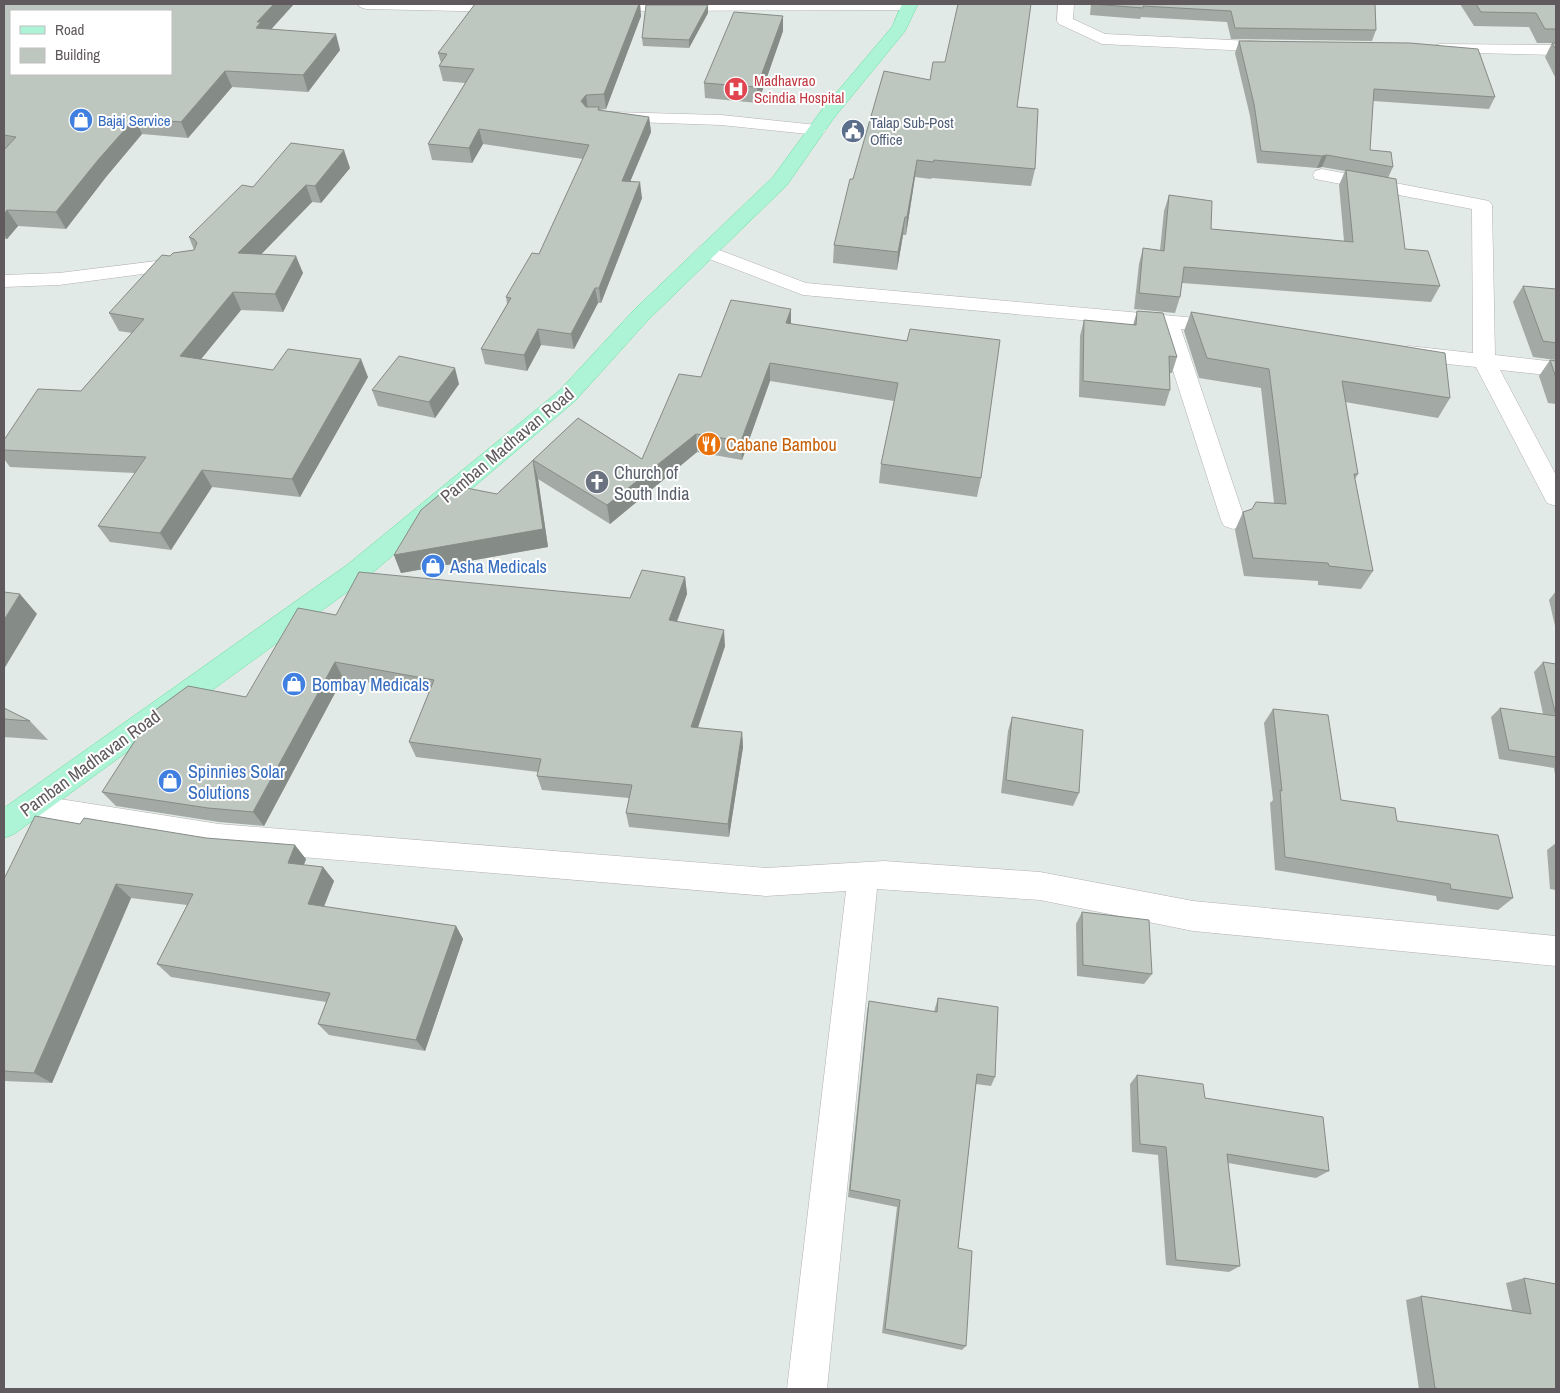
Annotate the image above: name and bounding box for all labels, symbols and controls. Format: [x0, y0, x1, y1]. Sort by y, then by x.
legend [10, 10, 172, 75]
text: Road [55, 19, 84, 40]
text: Building [55, 44, 100, 65]
place label: Madhavrao Scindia Hospital [754, 70, 844, 108]
hospital icon: Madhavrao Scindia Hospital [723, 76, 749, 102]
shop icon: Bajaj Service [68, 107, 94, 133]
place label: Bajaj Service [98, 110, 171, 131]
place label: Talap Sub-Post Office [870, 112, 954, 150]
public building icon: Talap Sub-Post Office [840, 118, 866, 144]
street label: Pamban Madhavan Road [435, 382, 579, 508]
restaurant icon: Cabane Bambou [696, 431, 722, 457]
place label: Cabane Bambou [726, 432, 837, 457]
place label: Church of South India [614, 460, 690, 506]
church icon: Church of South India [584, 469, 610, 495]
shop icon: Asha Medicals [420, 553, 446, 579]
place label: Asha Medicals [449, 554, 547, 579]
shop icon: Bombay Medicals [281, 671, 307, 697]
place label: Bombay Medicals [312, 672, 429, 697]
street label: Pamban Madhavan Road [15, 704, 165, 822]
place label: Spinnies Solar Solutions [188, 759, 285, 805]
shop icon: Spinnies Solar Solutions [157, 768, 183, 794]

